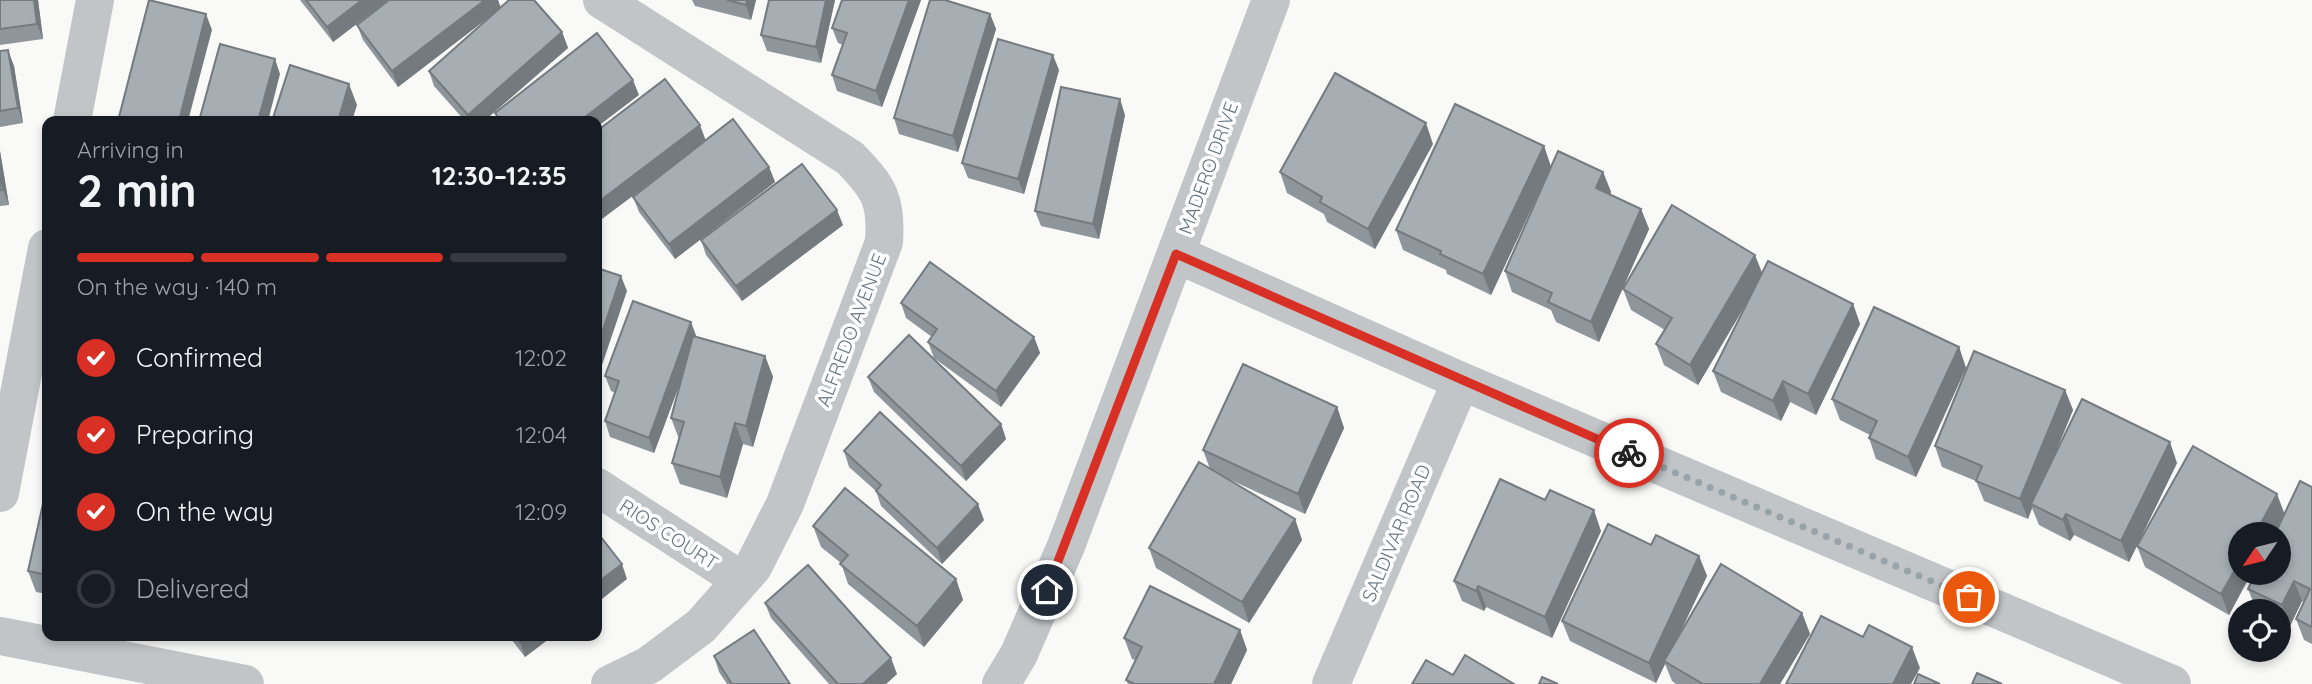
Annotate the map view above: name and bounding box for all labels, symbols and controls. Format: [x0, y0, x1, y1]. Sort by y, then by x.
street label: MADERO DRIVE [1173, 98, 1243, 238]
text: Arriving in [77, 135, 184, 164]
text: 12:30–12:35 [432, 159, 567, 192]
text: 2 min [77, 161, 197, 219]
street label: ALFREDO AVENUE [811, 250, 891, 410]
text: On the way · 140 m [77, 272, 277, 301]
icon: check [77, 339, 115, 377]
text: Confirmed [136, 341, 263, 374]
text: 12:02 [515, 343, 567, 372]
icon: check [77, 416, 115, 454]
text: Preparing [136, 418, 254, 451]
courier [1594, 418, 1664, 488]
text: 12:04 [516, 420, 567, 449]
icon: bike [1610, 434, 1648, 472]
street label: SALDIVAR ROAD [1356, 461, 1436, 605]
icon: check [77, 493, 115, 531]
street label: RIOS COURT [615, 493, 723, 575]
text: On the way [136, 495, 274, 528]
text: 12:09 [515, 497, 567, 526]
north arrow [2228, 522, 2291, 584]
map controls [2228, 522, 2291, 662]
pin [1017, 560, 1077, 620]
pin [1939, 567, 1999, 627]
icon: home [1028, 571, 1066, 609]
text: Delivered [136, 572, 249, 605]
icon: bag [1950, 578, 1988, 616]
button: locate [2228, 599, 2291, 662]

